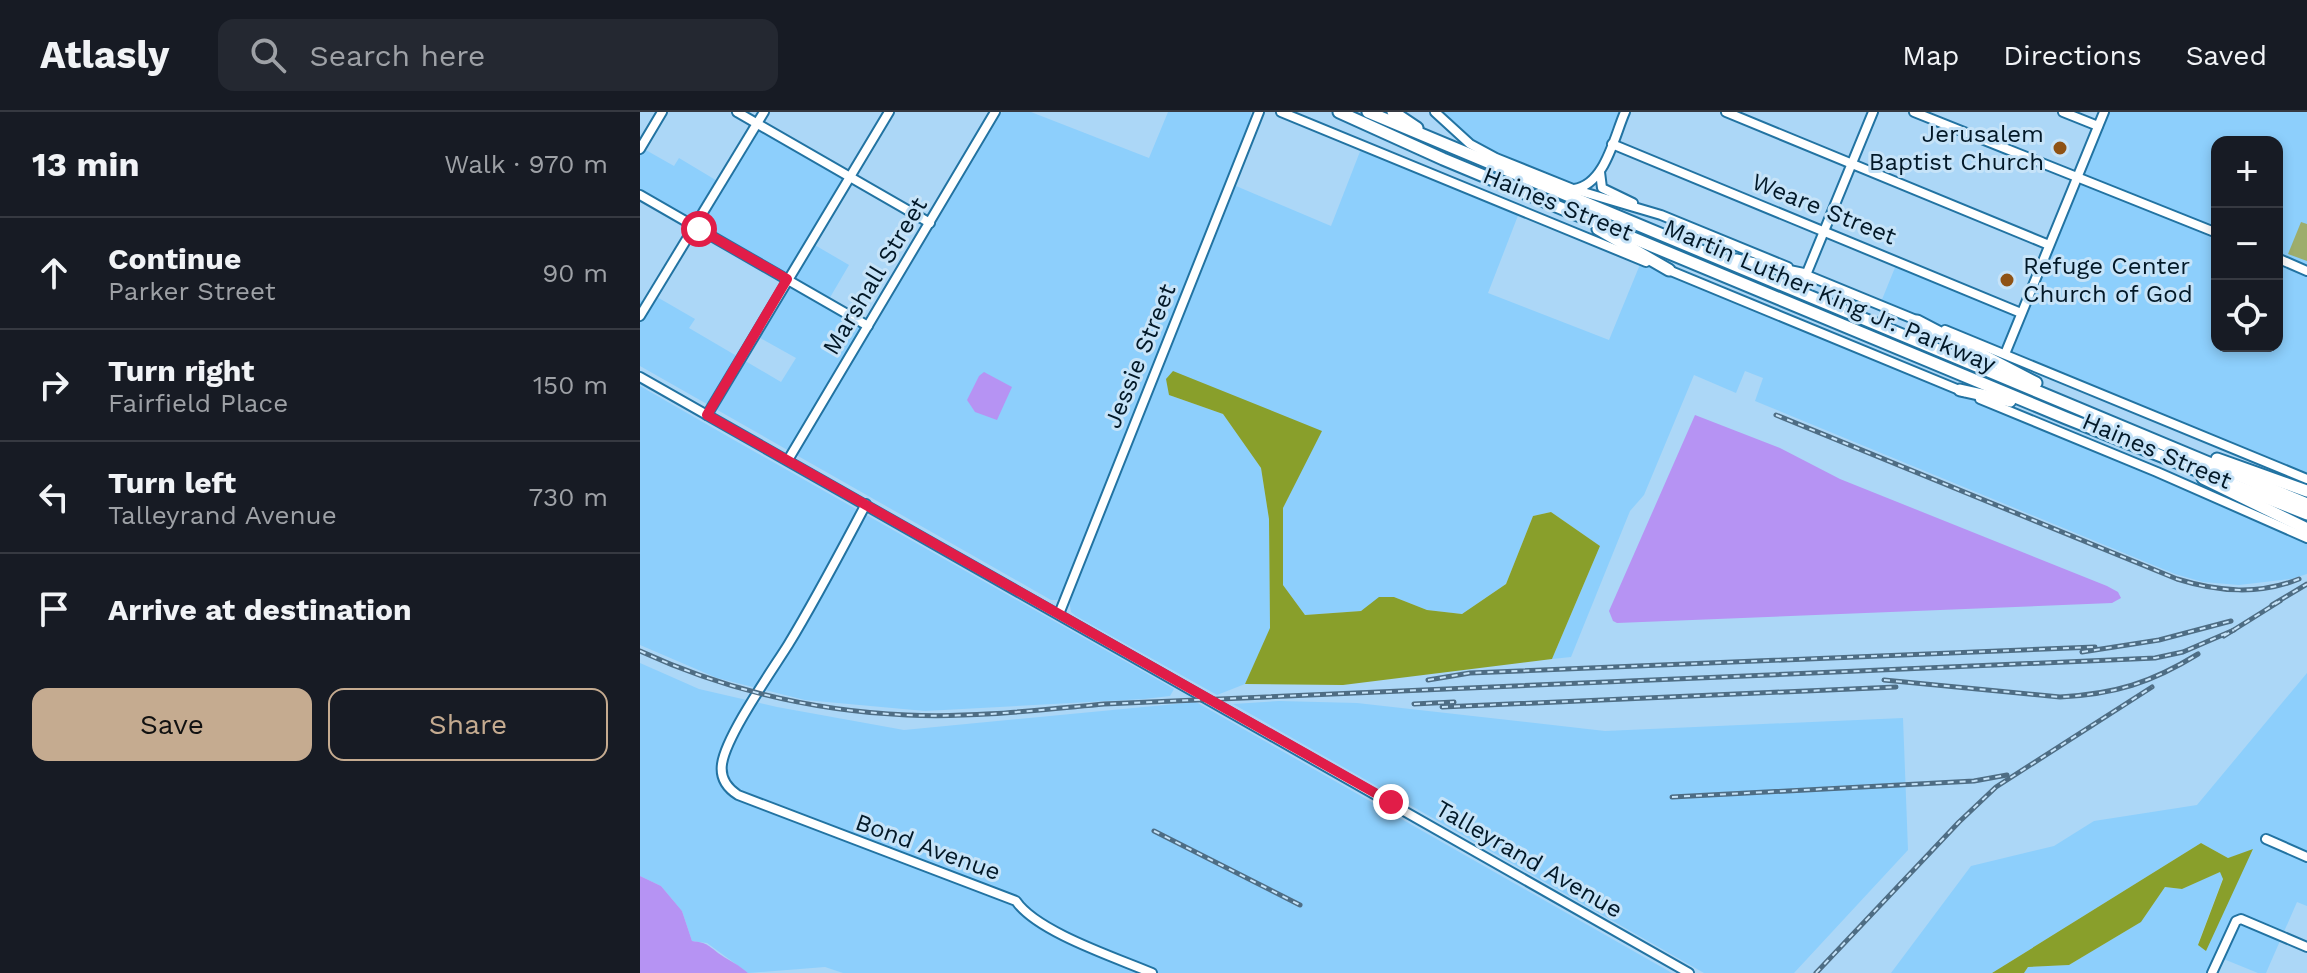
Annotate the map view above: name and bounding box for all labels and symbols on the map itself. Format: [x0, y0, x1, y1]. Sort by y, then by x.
place label: Jerusalem Baptist Church [1869, 120, 2044, 176]
marker: Jerusalem Baptist Church [2051, 139, 2069, 157]
street label: Haines Street [1479, 161, 1637, 247]
street label: Weare Street [1748, 167, 1900, 251]
street label: Marshall Street [817, 192, 933, 360]
route start [681, 211, 717, 247]
street label: Martin Luther King Jr. Parkway [1660, 213, 2001, 379]
place label: Refuge Center Church of God [2023, 252, 2193, 308]
marker: Refuge Center Church of God [1998, 271, 2016, 289]
street label: Jessie Street [1098, 280, 1182, 432]
street label: Haines Street [2078, 407, 2236, 495]
route end [1373, 784, 1409, 820]
street label: Talleyrand Avenue [1431, 794, 1627, 924]
street label: Bond Avenue [852, 808, 1004, 886]

